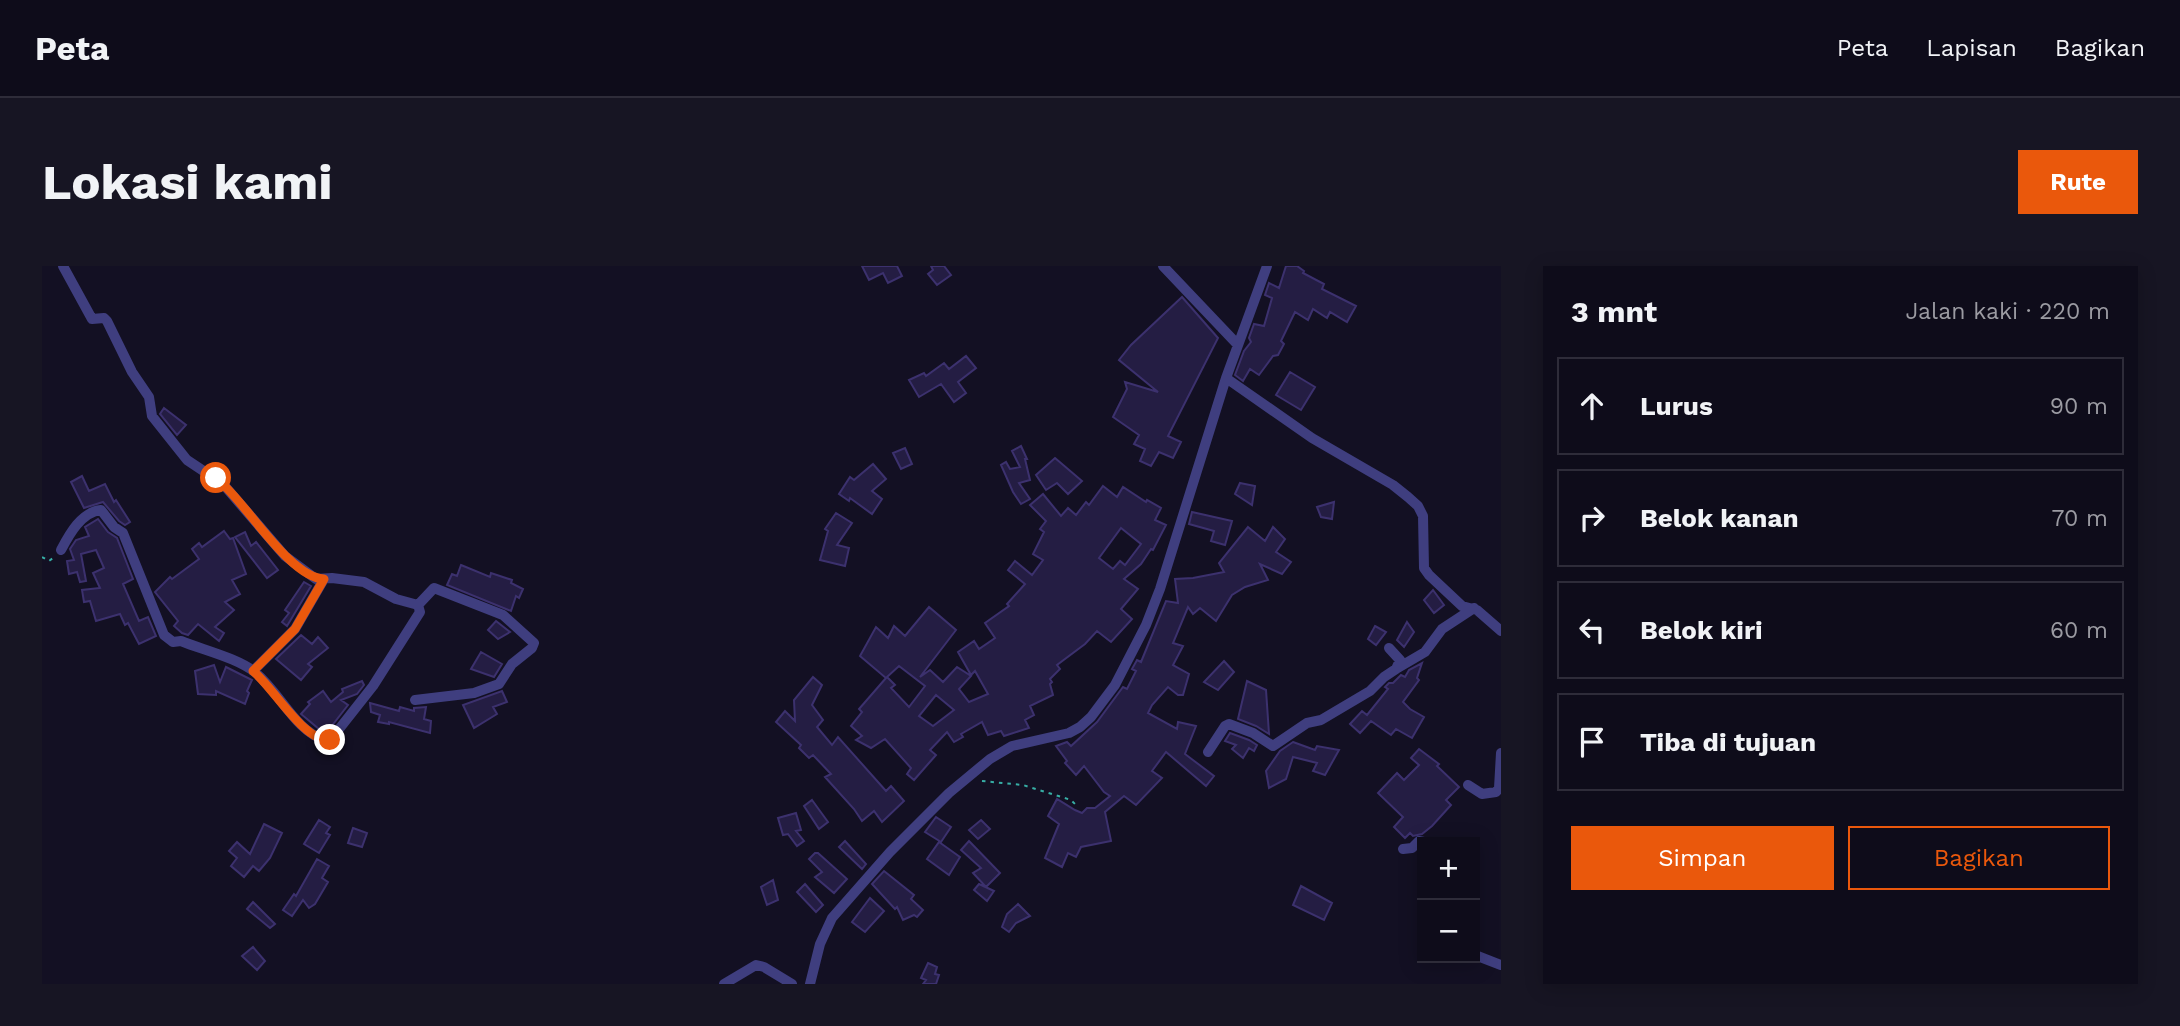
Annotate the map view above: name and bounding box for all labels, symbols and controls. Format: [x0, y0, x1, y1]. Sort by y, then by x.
text: Peta [35, 29, 109, 68]
text: Peta [1837, 34, 1888, 62]
text: Lapisan [1926, 34, 2017, 62]
text: Bagikan [2055, 34, 2145, 62]
button: Rute [2018, 150, 2138, 214]
text: Lokasi kami [42, 153, 333, 211]
text: 3 mnt [1571, 294, 1657, 329]
text: Jalan kaki · 220 m [1905, 298, 2110, 325]
icon: ahead [1573, 387, 1611, 425]
text: Lurus [1640, 391, 1713, 421]
text: 90 m [2050, 393, 2108, 420]
route start [200, 462, 231, 493]
icon: right [1573, 499, 1611, 537]
text: Belok kanan [1640, 503, 1799, 533]
text: 70 m [2051, 505, 2108, 532]
icon: left [1573, 611, 1611, 649]
text: Belok kiri [1640, 615, 1763, 645]
text: 60 m [2050, 617, 2108, 644]
icon: arrive [1573, 723, 1611, 761]
route end [314, 724, 345, 755]
text: Tiba di tujuan [1640, 727, 1816, 757]
button: Simpan [1571, 826, 1834, 890]
button: Bagikan [1848, 826, 2110, 890]
map controls [1417, 837, 1480, 963]
button: + [1417, 837, 1480, 900]
button: − [1417, 900, 1480, 963]

